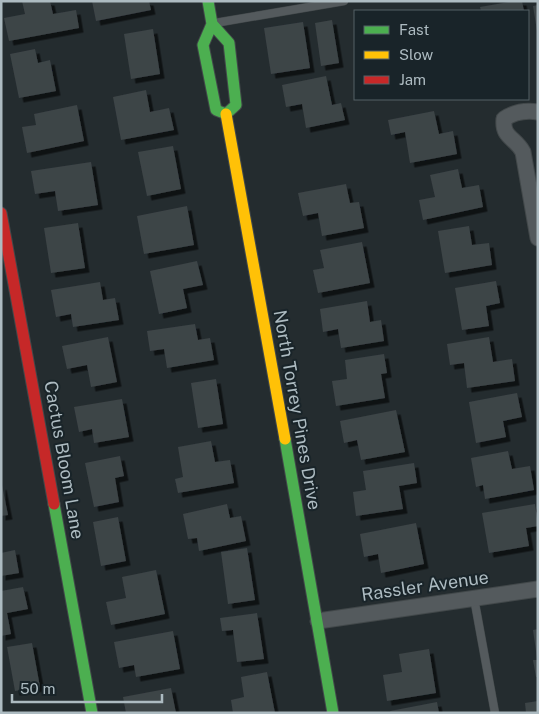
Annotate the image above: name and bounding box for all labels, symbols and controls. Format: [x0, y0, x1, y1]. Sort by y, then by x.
legend [354, 10, 529, 100]
text: Fast [399, 21, 429, 38]
text: Slow [399, 46, 434, 63]
text: Jam [399, 71, 426, 88]
street label: North Torrey Pines Drive [270, 308, 325, 512]
street label: Cactus Bloom Lane [40, 379, 89, 541]
street label: Rassler Avenue [360, 566, 490, 605]
scale bar [12, 672, 162, 704]
text: 50 m [20, 680, 55, 697]

